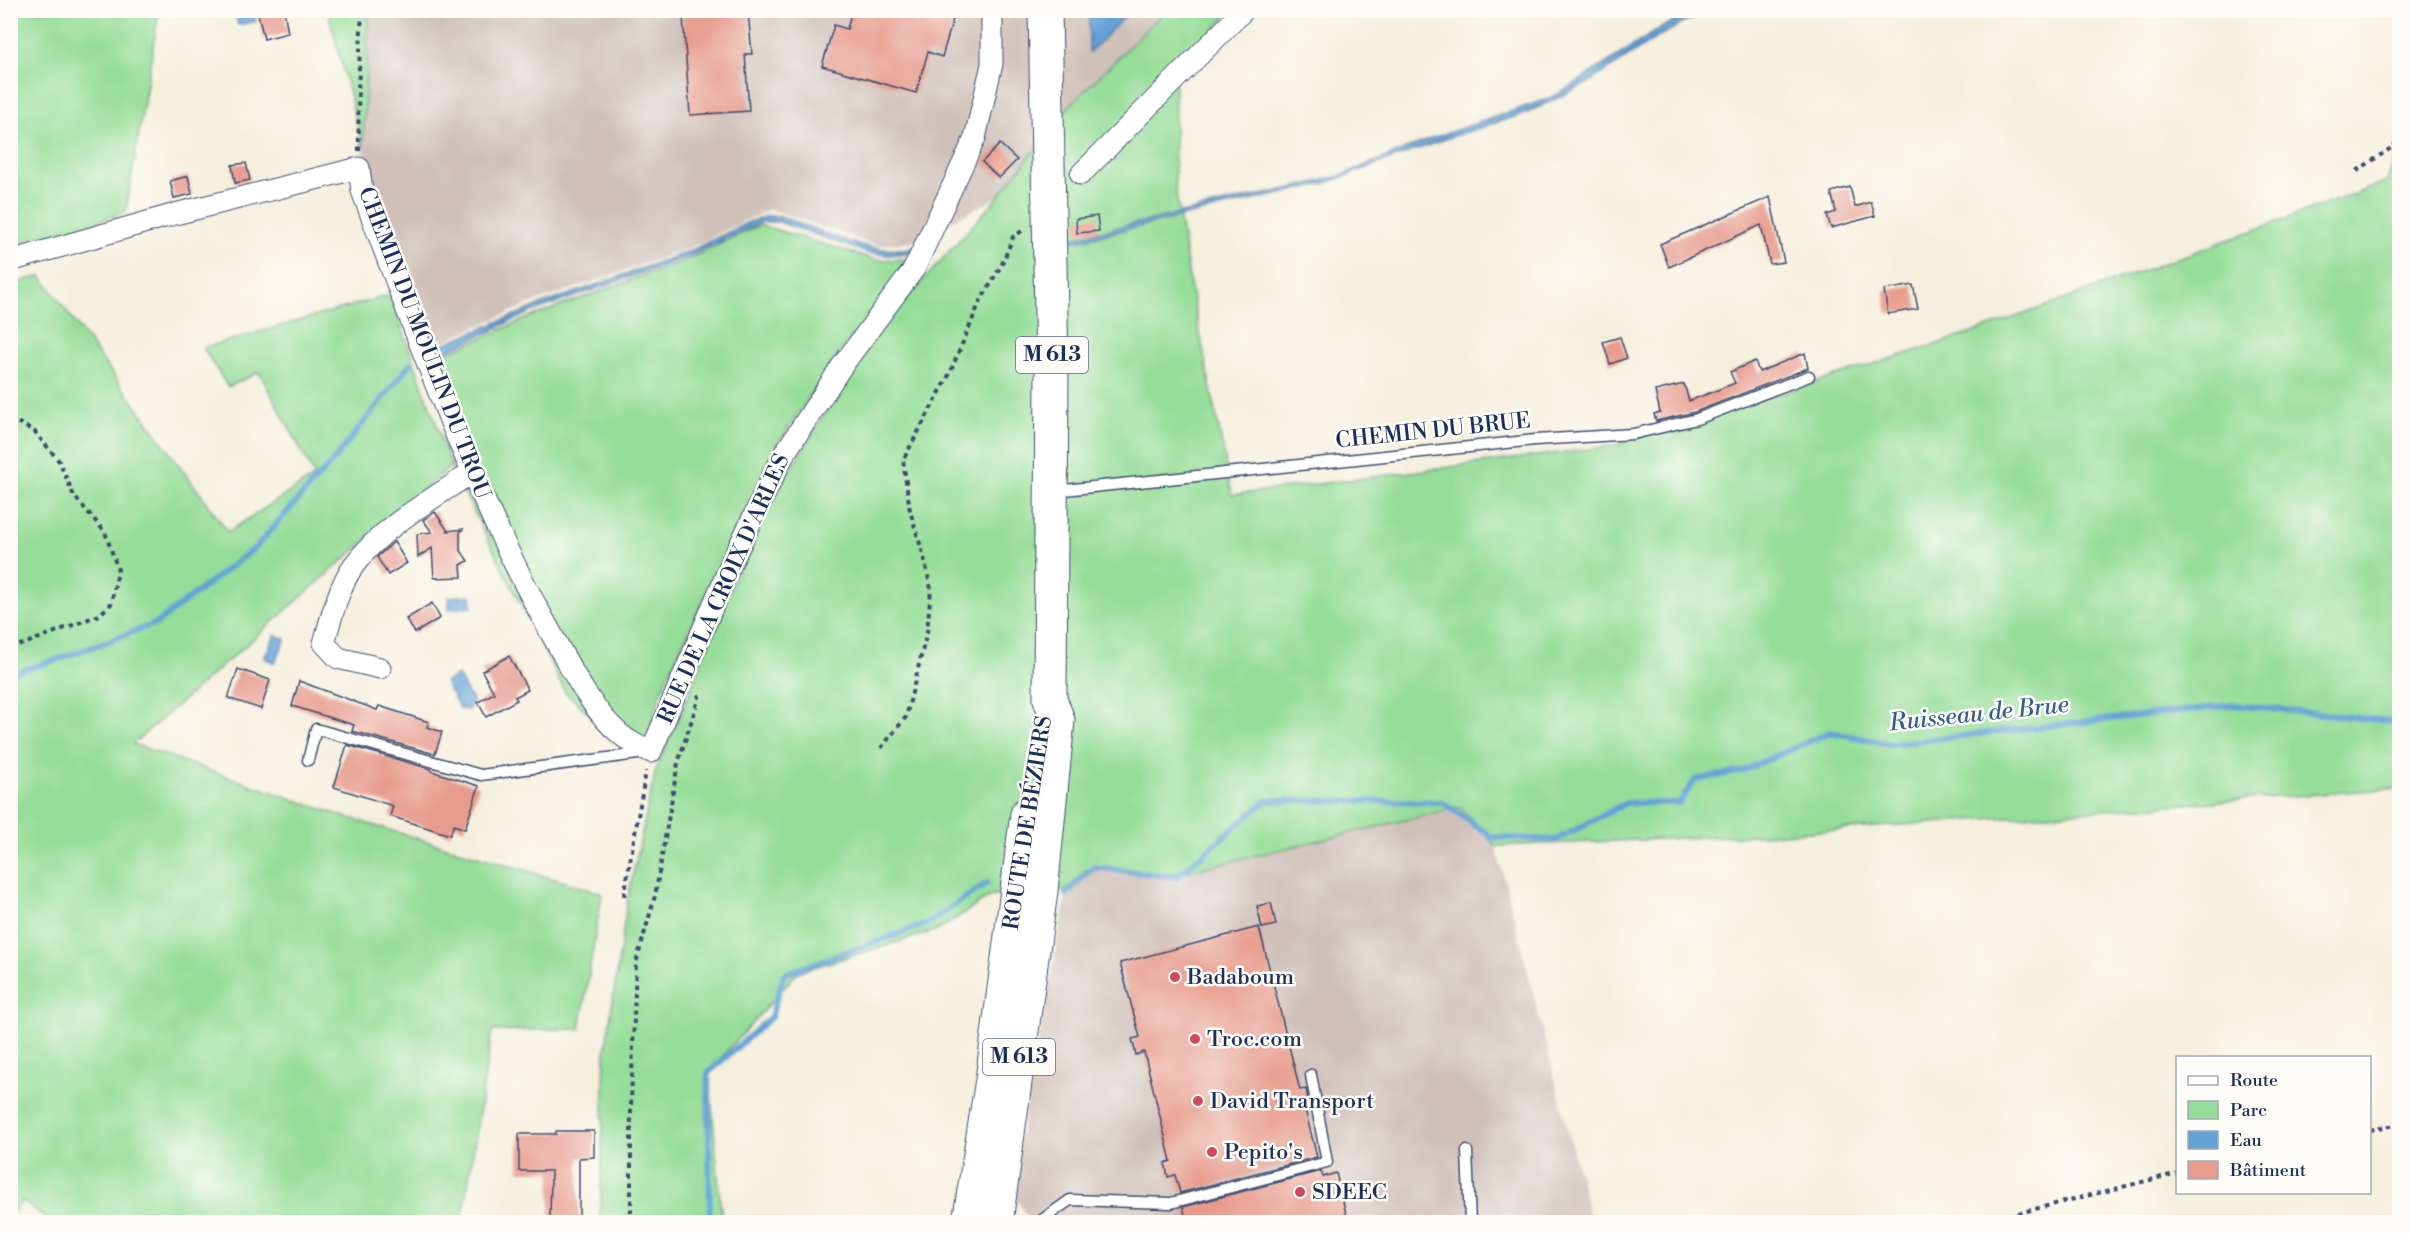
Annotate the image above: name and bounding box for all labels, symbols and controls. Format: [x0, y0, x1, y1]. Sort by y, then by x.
street label: CHEMIN DU MOULIN DU TROU [352, 183, 496, 504]
road number: M 613 [1016, 337, 1088, 373]
street label: CHEMIN DU BRUE [1334, 407, 1532, 455]
street label: RUE DE LA CROIX D'ARLES [652, 450, 796, 728]
water label: Ruisseau de Brue [1887, 690, 2070, 738]
street label: ROUTE DE BÉZIERS [997, 714, 1058, 932]
place label: Badaboum [1186, 964, 1294, 991]
marker: Badaboum [1168, 970, 1182, 984]
place label: Troc.com [1207, 1026, 1302, 1053]
marker: Troc.com [1188, 1032, 1202, 1046]
road number: M 613 [983, 1039, 1055, 1075]
legend [2176, 1056, 2371, 1194]
text: Route [2230, 1069, 2278, 1092]
place label: David Transport [1210, 1088, 1374, 1115]
marker: David Transport [1191, 1094, 1205, 1108]
text: Parc [2230, 1099, 2267, 1122]
text: Eau [2230, 1129, 2263, 1152]
place label: Pepito's [1224, 1139, 1303, 1166]
marker: Pepito's [1205, 1145, 1219, 1159]
text: Bâtiment [2229, 1159, 2307, 1182]
place label: SDEEC [1312, 1179, 1387, 1206]
marker: SDEEC [1293, 1185, 1307, 1199]

